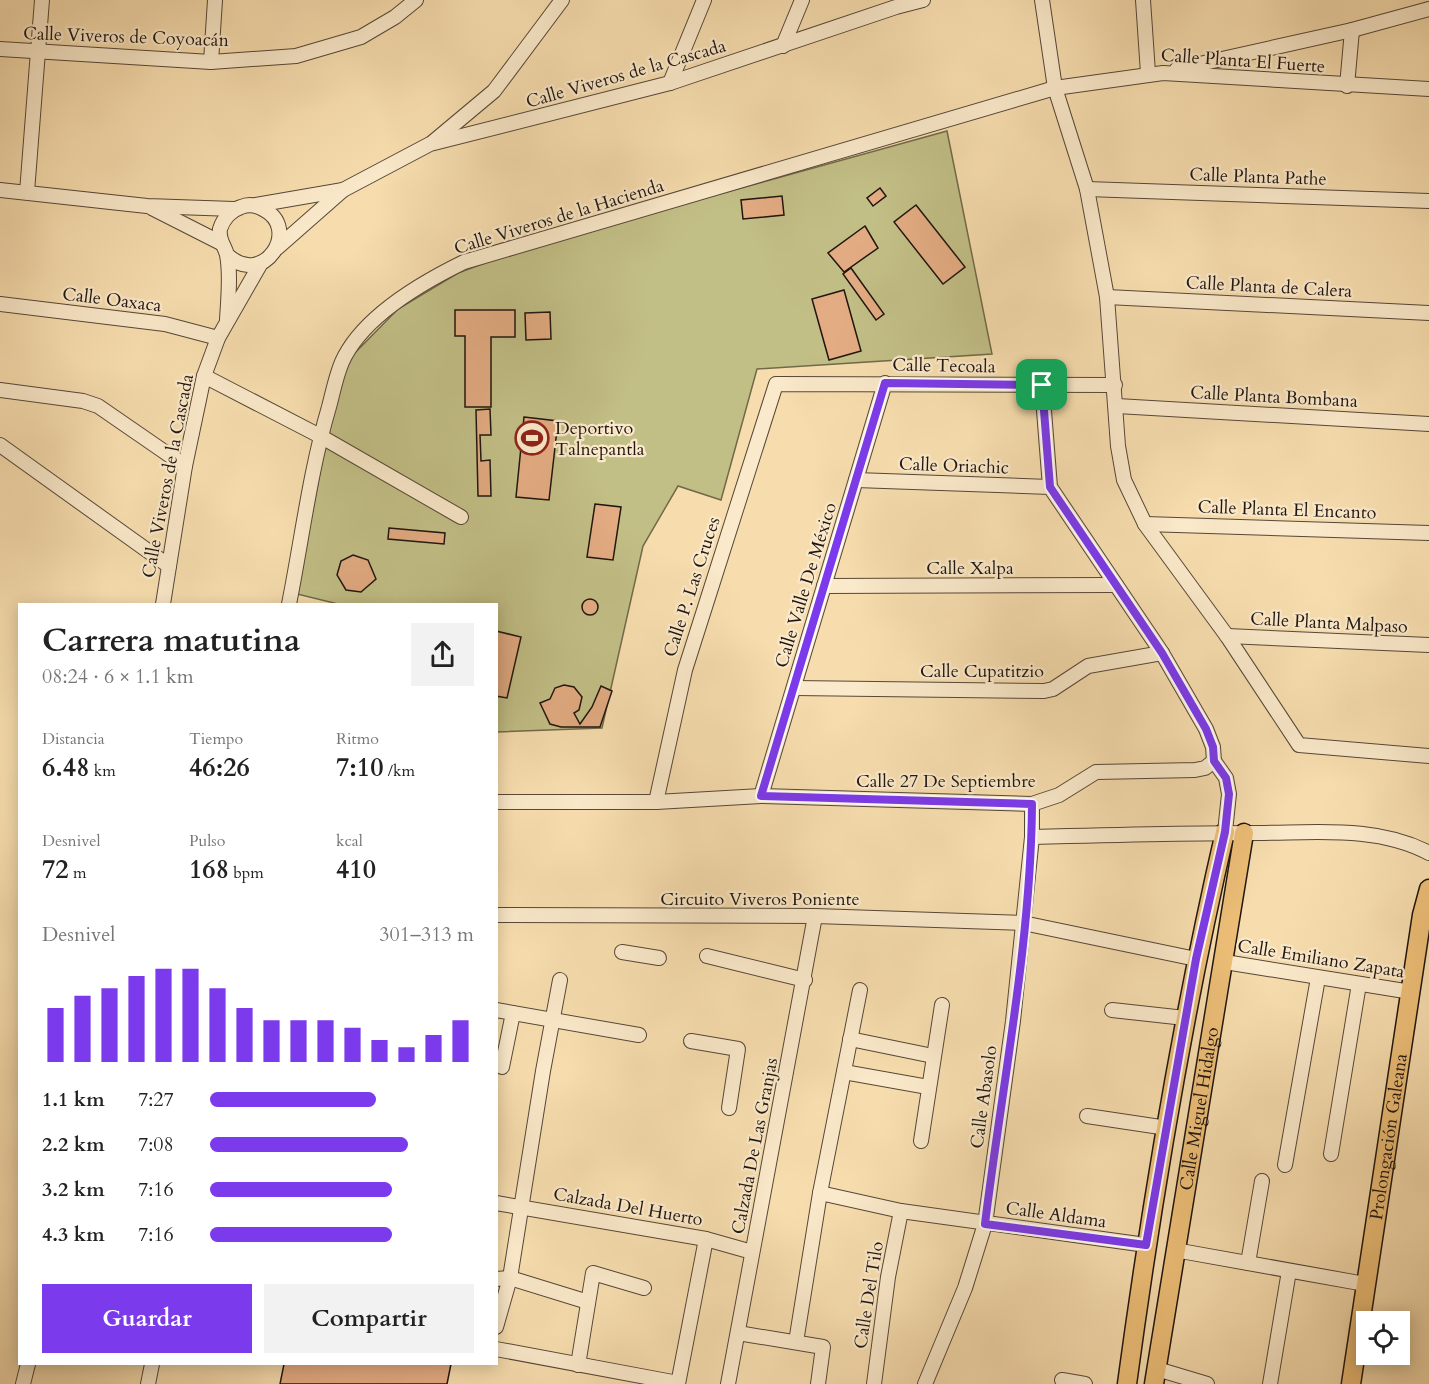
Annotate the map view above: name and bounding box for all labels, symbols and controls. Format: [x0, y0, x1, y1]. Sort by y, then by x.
street label: Calle Viveros de Coyoacán [23, 21, 230, 53]
street label: Calle Viveros de la Cascada [523, 33, 729, 115]
street label: Calle Planta El Fuerte [1160, 43, 1326, 79]
street label: Calle Planta Pathe [1189, 162, 1327, 192]
street label: Calle Viveros de la Hacienda [451, 173, 667, 261]
street label: Calle Planta de Calera [1185, 270, 1353, 304]
street label: Calle Oaxaca [61, 282, 163, 319]
street label: Calle Tecoala [892, 353, 996, 379]
pin [1016, 359, 1067, 410]
icon: arrive [1025, 368, 1058, 401]
street label: Calle Viveros de la Cascada [136, 372, 200, 580]
street label: Calle Planta Bombana [1190, 380, 1359, 414]
place label: Deportivo Talnepantla [555, 416, 645, 462]
sports icon: Deportivo Talnepantla [514, 420, 550, 456]
street label: Calle Oriachic [899, 452, 1009, 480]
street label: Calle Planta El Encanto [1197, 494, 1377, 526]
street label: Calle Valle De México [769, 499, 843, 671]
street label: Calle P. Las Cruces [658, 514, 726, 660]
street label: Calle Xalpa [926, 556, 1014, 581]
street label: Calle Planta Malpaso [1250, 606, 1409, 640]
text: Carrera matutina [42, 618, 300, 663]
button: share [411, 623, 474, 686]
street label: Calle Cupatitzio [920, 659, 1044, 684]
text: 08:24 · 6 × 1.1 km [42, 663, 194, 690]
text: Distancia [42, 728, 105, 750]
text: Tiempo [189, 728, 243, 750]
text: Ritmo [336, 728, 379, 750]
text: 6.48 [42, 750, 90, 785]
text: 46:26 [189, 750, 250, 785]
text: 7:10 [336, 750, 384, 785]
text: km [90, 760, 116, 782]
text: /km [384, 760, 415, 782]
street label: Calle 27 De Septiembre [856, 769, 1036, 794]
text: Desnivel [42, 830, 101, 852]
text: Pulso [189, 830, 225, 852]
text: kcal [336, 830, 363, 852]
text: 72 [42, 852, 69, 887]
text: 168 [189, 852, 229, 887]
text: 410 [336, 852, 376, 887]
text: m [69, 862, 86, 884]
text: bpm [229, 862, 264, 884]
street label: Circuito Viveros Poniente [660, 887, 860, 912]
text: Desnivel [42, 921, 115, 948]
text: 301–313 m [379, 921, 474, 948]
street label: Calle Emiliano Zapata [1236, 933, 1407, 985]
street label: Calle Miguel Hidalgo [1173, 1025, 1225, 1192]
street label: Calle Abasolo [964, 1043, 1004, 1150]
street label: Prolongación Galeana [1363, 1052, 1413, 1222]
street label: Calzada De Las Granjas [726, 1056, 784, 1236]
text: 1.1 km [42, 1086, 105, 1113]
text: 7:27 [138, 1086, 174, 1113]
text: 2.2 km [42, 1131, 105, 1158]
text: 7:08 [138, 1131, 174, 1158]
text: 3.2 km [42, 1176, 105, 1203]
text: 7:16 [138, 1176, 174, 1203]
street label: Calzada Del Huerto [551, 1182, 705, 1233]
street label: Calle Aldama [1004, 1196, 1108, 1234]
text: 4.3 km [42, 1221, 105, 1248]
text: 7:16 [138, 1221, 174, 1248]
street label: Calle Del Tilo [848, 1239, 890, 1351]
button: Guardar [42, 1284, 252, 1353]
button: Compartir [264, 1284, 474, 1353]
map controls [1356, 1311, 1410, 1365]
button: locate [1356, 1311, 1410, 1365]

